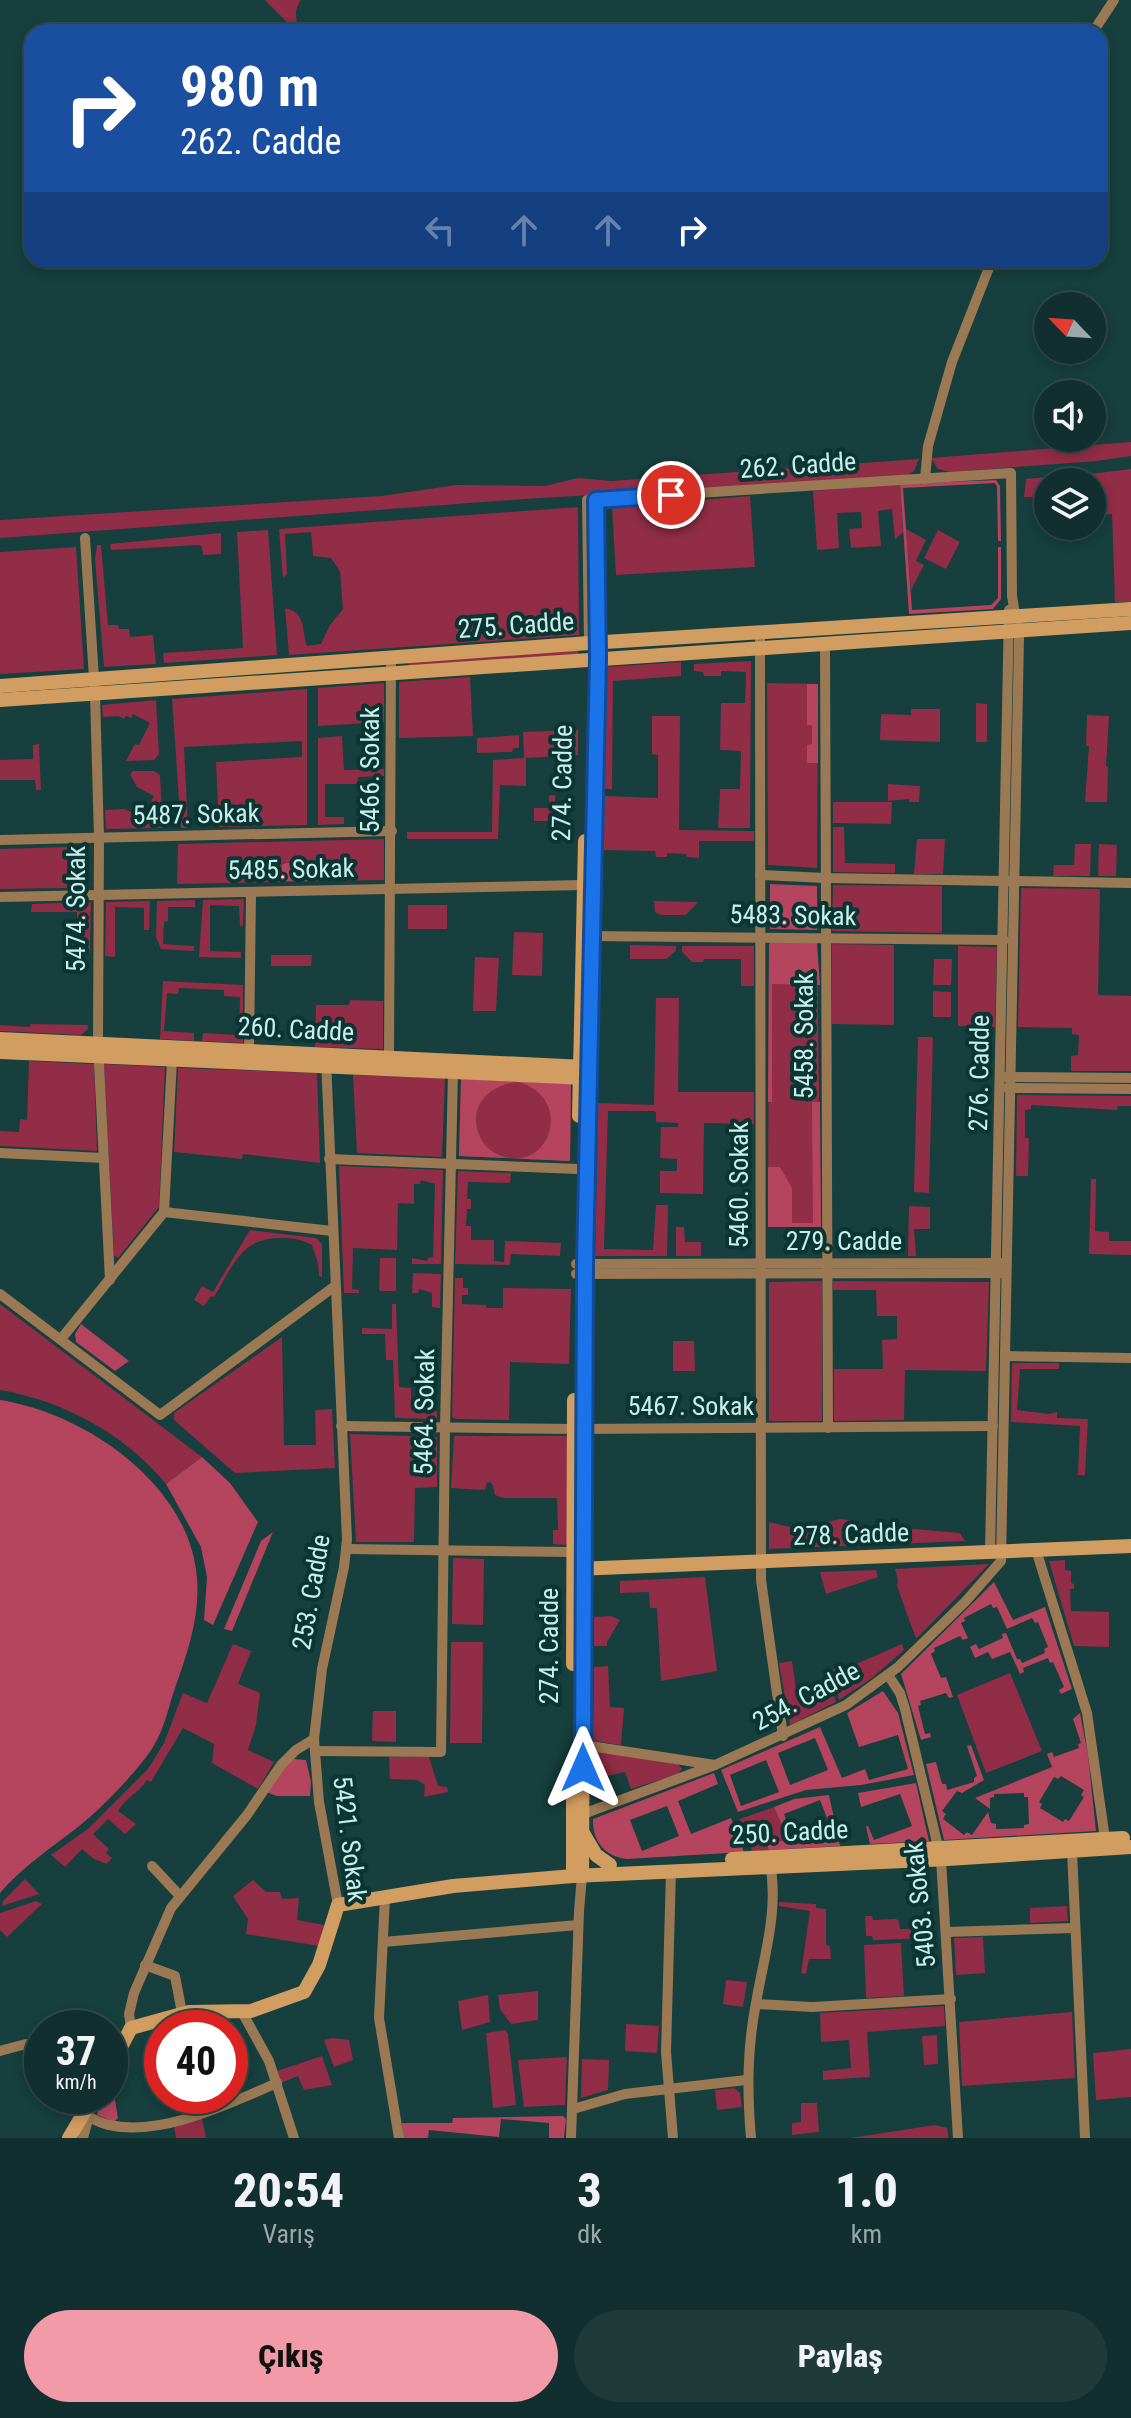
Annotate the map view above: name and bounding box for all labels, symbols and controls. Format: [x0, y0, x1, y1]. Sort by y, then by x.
text: 980 m [180, 54, 319, 120]
icon: right [48, 56, 152, 160]
text: 262. Cadde [180, 121, 341, 163]
icon: left [418, 208, 462, 252]
icon: ahead [502, 208, 546, 252]
icon: ahead [586, 208, 630, 252]
icon: right [670, 208, 714, 252]
north arrow [1034, 292, 1106, 364]
map controls [1034, 292, 1106, 540]
button: sound [1034, 380, 1106, 452]
street label: 262. Cadde [739, 446, 857, 484]
pin [637, 461, 705, 529]
button: layers [1034, 468, 1106, 540]
icon: arrive [649, 473, 693, 517]
street label: 275. Cadde [457, 606, 575, 644]
street label: 5466. Sokak [355, 706, 385, 833]
street label: 274. Cadde [546, 724, 578, 842]
street label: 5487. Sokak [132, 798, 260, 830]
street label: 5474. Sokak [61, 845, 91, 972]
street label: 5485. Sokak [227, 853, 355, 885]
street label: 5483. Sokak [729, 899, 857, 931]
street label: 5458. Sokak [789, 972, 819, 1099]
street label: 260. Cadde [237, 1011, 355, 1047]
street label: 276. Cadde [963, 1014, 995, 1132]
street label: 5460. Sokak [724, 1121, 754, 1248]
street label: 279. Cadde [786, 1226, 902, 1256]
street label: 5464. Sokak [408, 1348, 440, 1476]
street label: 5467. Sokak [628, 1391, 755, 1421]
street label: 278. Cadde [792, 1517, 910, 1551]
street label: 253. Cadde [286, 1532, 336, 1652]
street label: 274. Cadde [534, 1588, 564, 1704]
street label: 254. Cadde [748, 1655, 864, 1737]
position arrow [541, 1726, 625, 1810]
street label: 5421. Sokak [327, 1774, 373, 1904]
street label: 250. Cadde [731, 1814, 849, 1850]
street label: 5403. Sokak [898, 1840, 942, 1970]
speed limit sign: 40 [144, 2010, 248, 2114]
text: 37 [56, 2028, 96, 2075]
text: km/h [55, 2070, 97, 2094]
text: 20:54 [233, 2162, 344, 2219]
text: 3 [577, 2162, 602, 2219]
text: 1.0 [835, 2162, 898, 2219]
text: Varış [262, 2219, 315, 2249]
text: dk [577, 2219, 602, 2249]
text: km [851, 2219, 882, 2249]
button: Çıkış [24, 2310, 558, 2402]
button: Paylaş [574, 2310, 1107, 2402]

